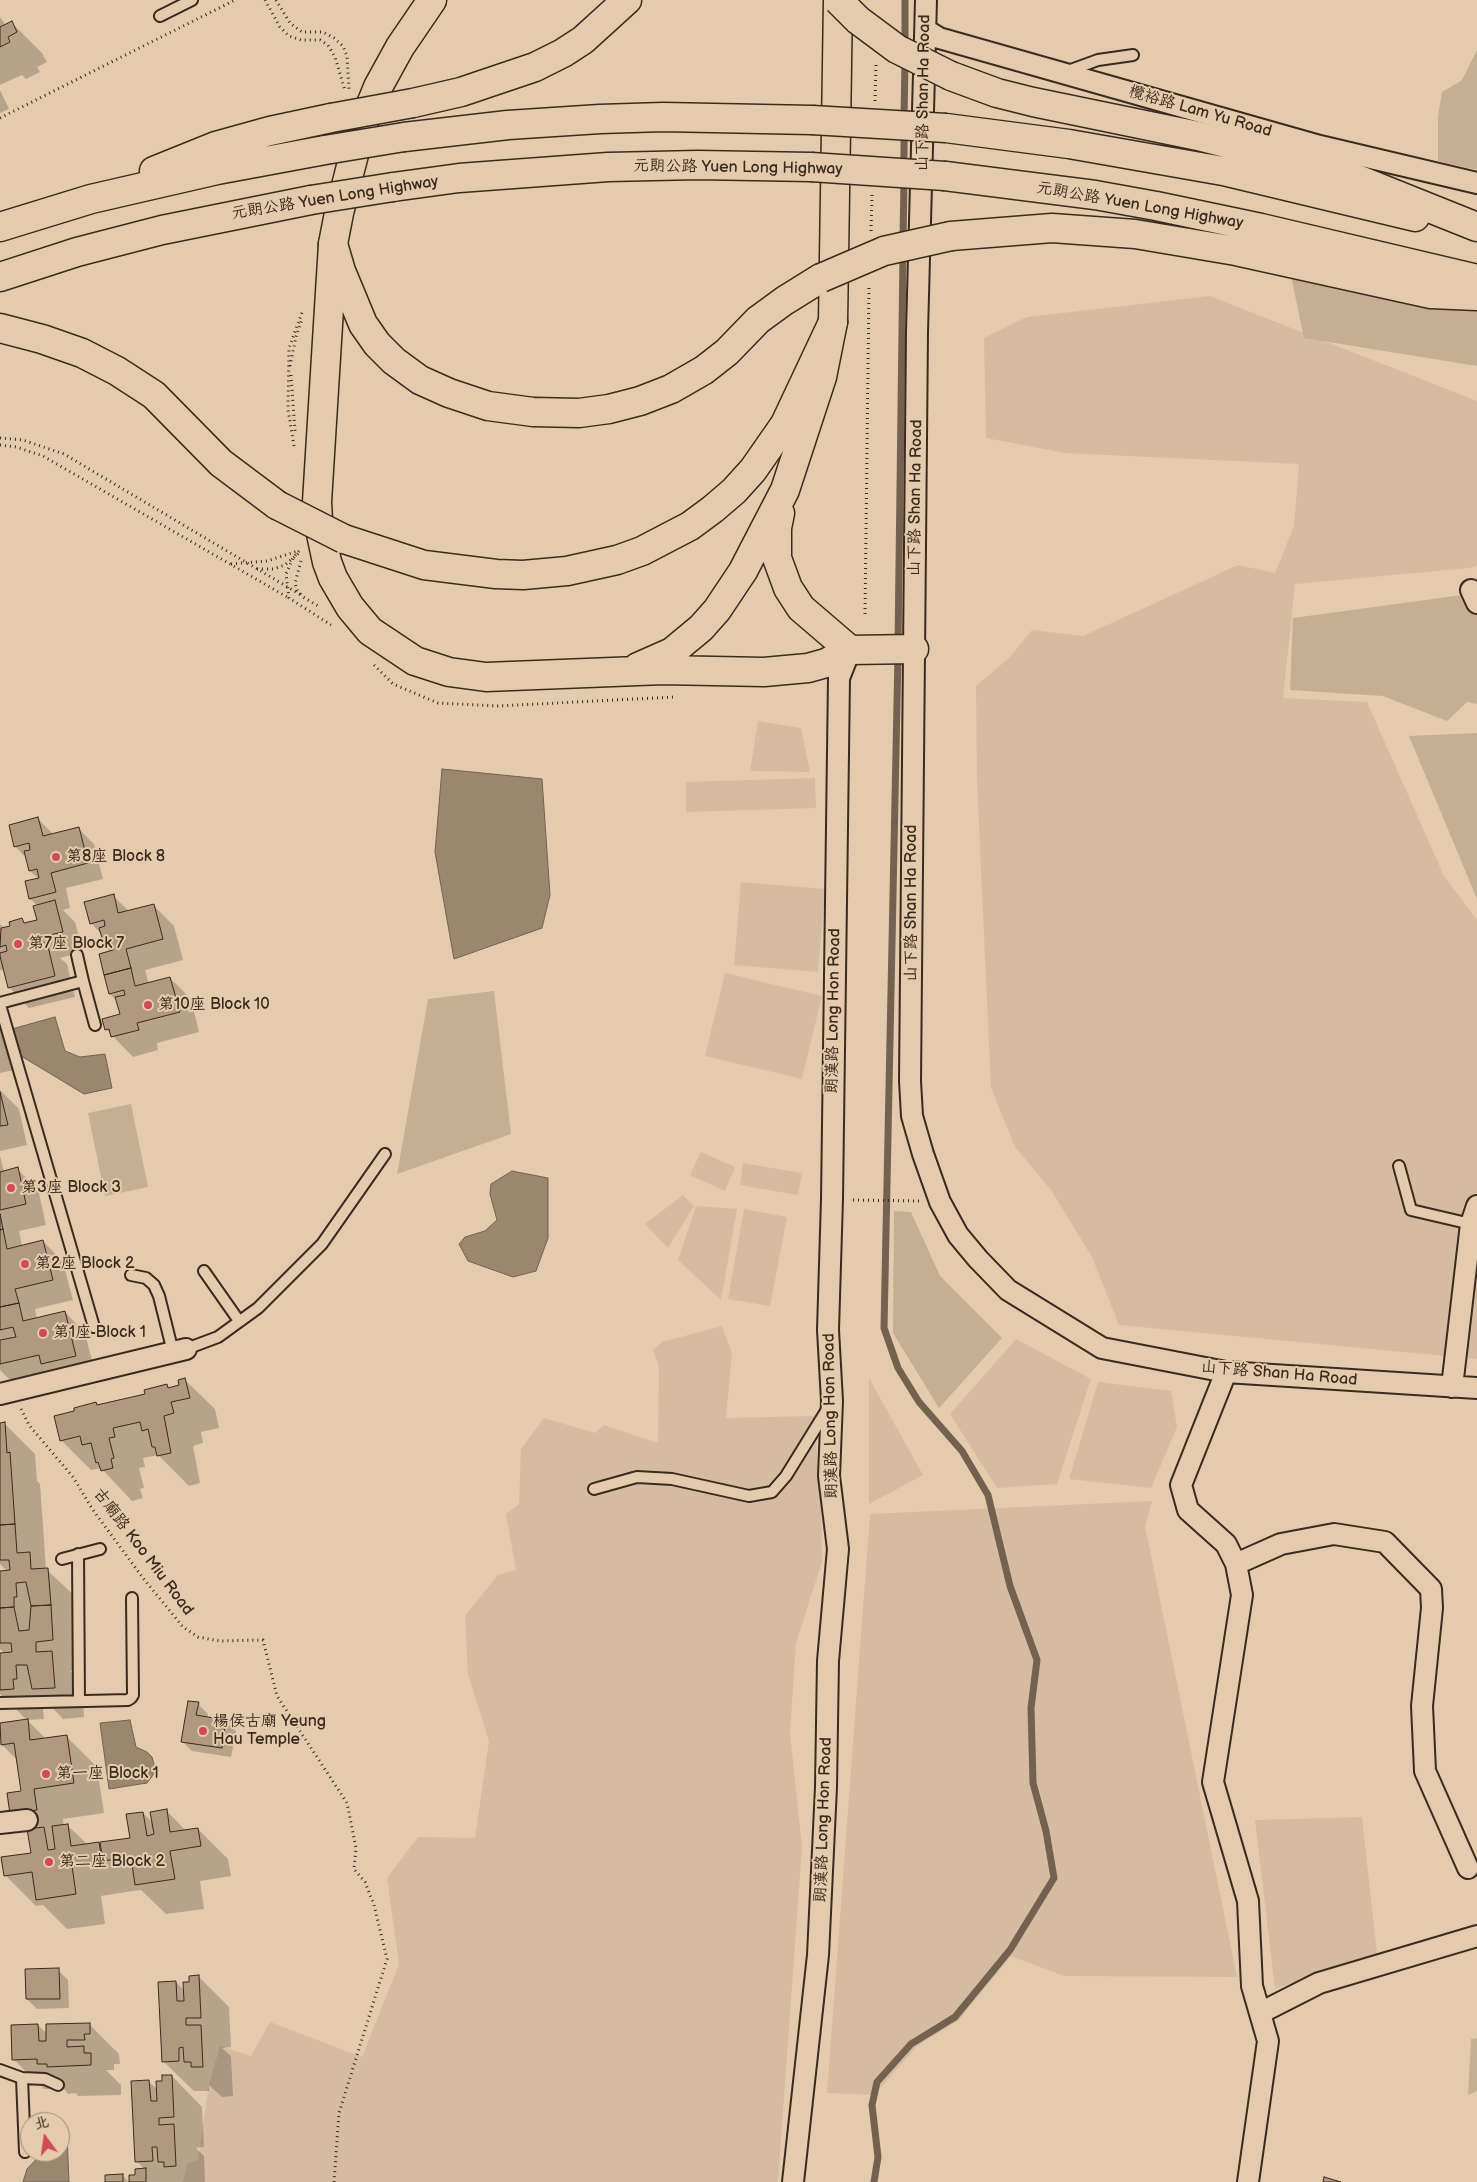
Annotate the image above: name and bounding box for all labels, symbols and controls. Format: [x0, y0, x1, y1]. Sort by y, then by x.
street label: 山下路 Shan Ha Road [913, 14, 935, 172]
street label: 欖裕路 Lam Yu Road [1126, 82, 1274, 142]
street label: 元朗公路 Yuen Long Highway [633, 157, 843, 179]
street label: 元朗公路 Yuen Long Highway [230, 172, 440, 224]
street label: 元朗公路 Yuen Long Highway [1035, 178, 1245, 234]
street label: 山下路 Shan Ha Road [905, 419, 927, 577]
street label: 山下路 Shan Ha Road [902, 824, 922, 982]
place label: 第8座 Block 8 [66, 847, 165, 867]
marker: 第8座 Block 8 [50, 851, 62, 863]
street label: 朗漢路 Long Hon Road [823, 928, 845, 1094]
place label: 第7座 Block 7 [28, 934, 124, 954]
marker: 第7座 Block 7 [12, 938, 24, 950]
place label: 第10座 Block 10 [158, 995, 270, 1015]
marker: 第10座 Block 10 [142, 999, 154, 1011]
place label: 第3座 Block 3 [21, 1178, 121, 1198]
marker: 第3座 Block 3 [5, 1182, 17, 1194]
place label: 第2座 Block 2 [35, 1254, 134, 1274]
marker: 第2座 Block 2 [19, 1258, 31, 1270]
place label: 第1座 Block 1 [53, 1323, 146, 1343]
marker: 第1座 Block 1 [37, 1327, 49, 1339]
street label: 朗漢路 Long Hon Road [820, 1333, 842, 1499]
street label: 山下路 Shan Ha Road [1200, 1358, 1358, 1390]
street label: 古廟路 Koo Miu Road [89, 1485, 197, 1619]
place label: 楊侯古廟 Yeung Hau Temple [213, 1712, 326, 1750]
marker: 楊侯古廟 Yeung Hau Temple [197, 1725, 209, 1737]
street label: 朗漢路 Long Hon Road [812, 1737, 836, 1903]
place label: 第一座 Block 1 [56, 1764, 159, 1784]
marker: 第一座 Block 1 [40, 1768, 52, 1780]
place label: 第二座 Block 2 [59, 1852, 165, 1872]
marker: 第二座 Block 2 [43, 1856, 55, 1868]
north arrow [20, 2112, 70, 2162]
text: 北 [33, 2113, 50, 2133]

